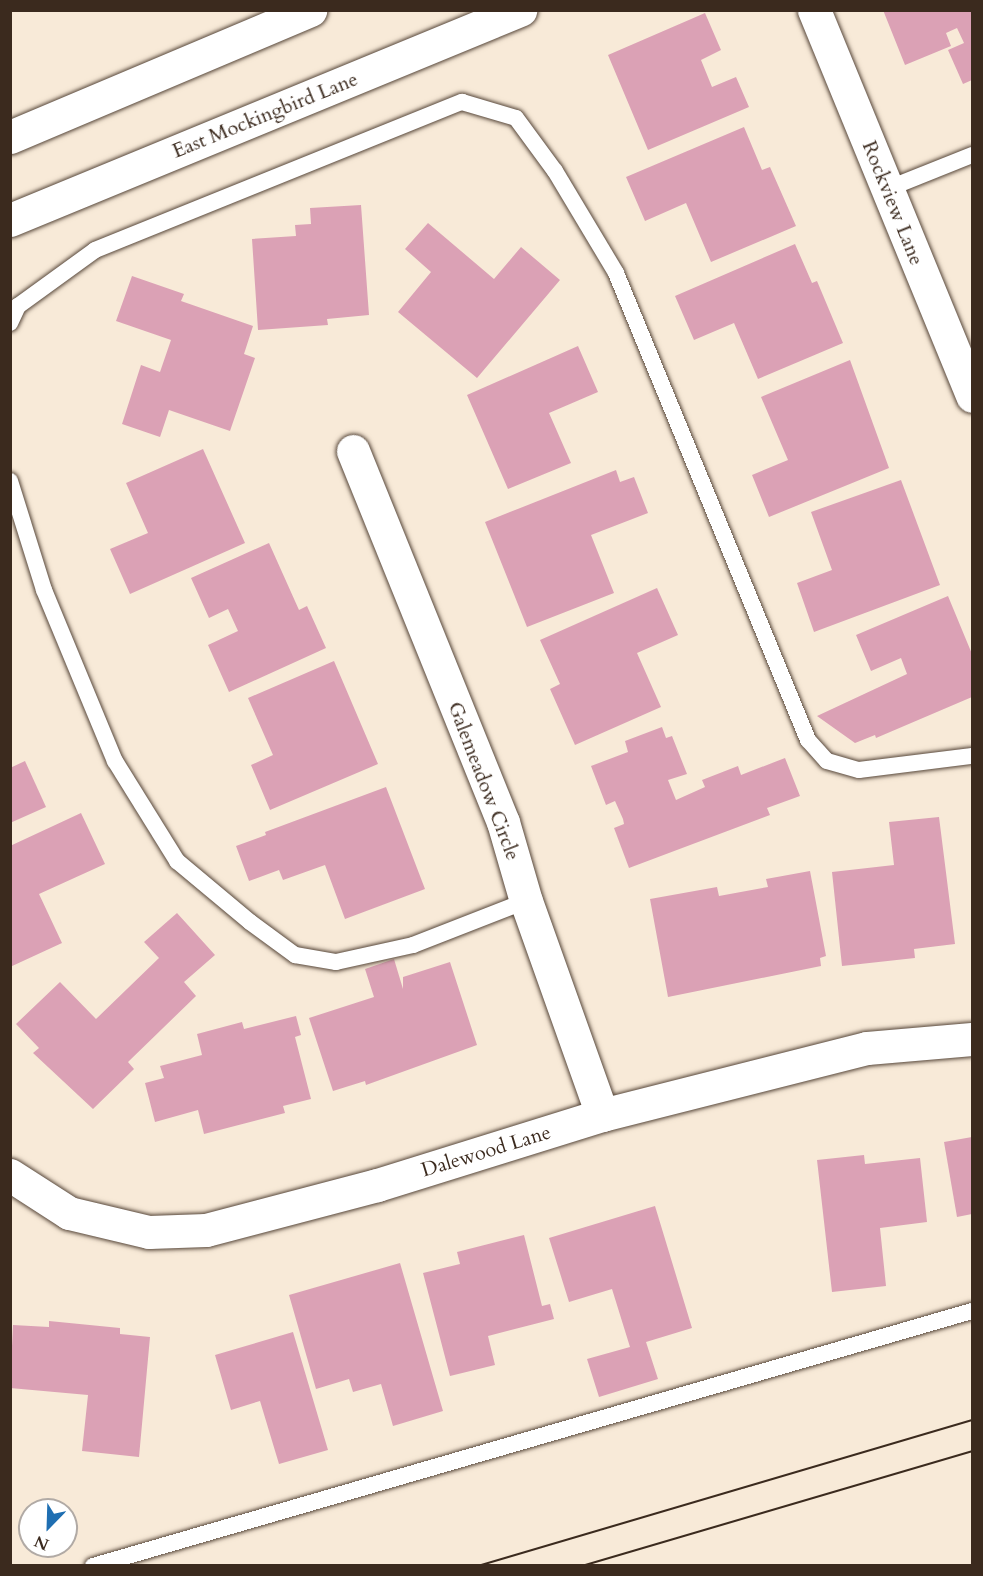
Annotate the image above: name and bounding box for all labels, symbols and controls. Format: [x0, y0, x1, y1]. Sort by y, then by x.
street label: East Mockingbird Lane [169, 67, 361, 163]
street label: Rockview Lane [857, 137, 929, 269]
street label: Galemeadow Circle [443, 698, 525, 864]
street label: Dalewood Lane [418, 1120, 554, 1182]
north arrow [18, 1498, 78, 1558]
text: N [31, 1530, 52, 1556]

